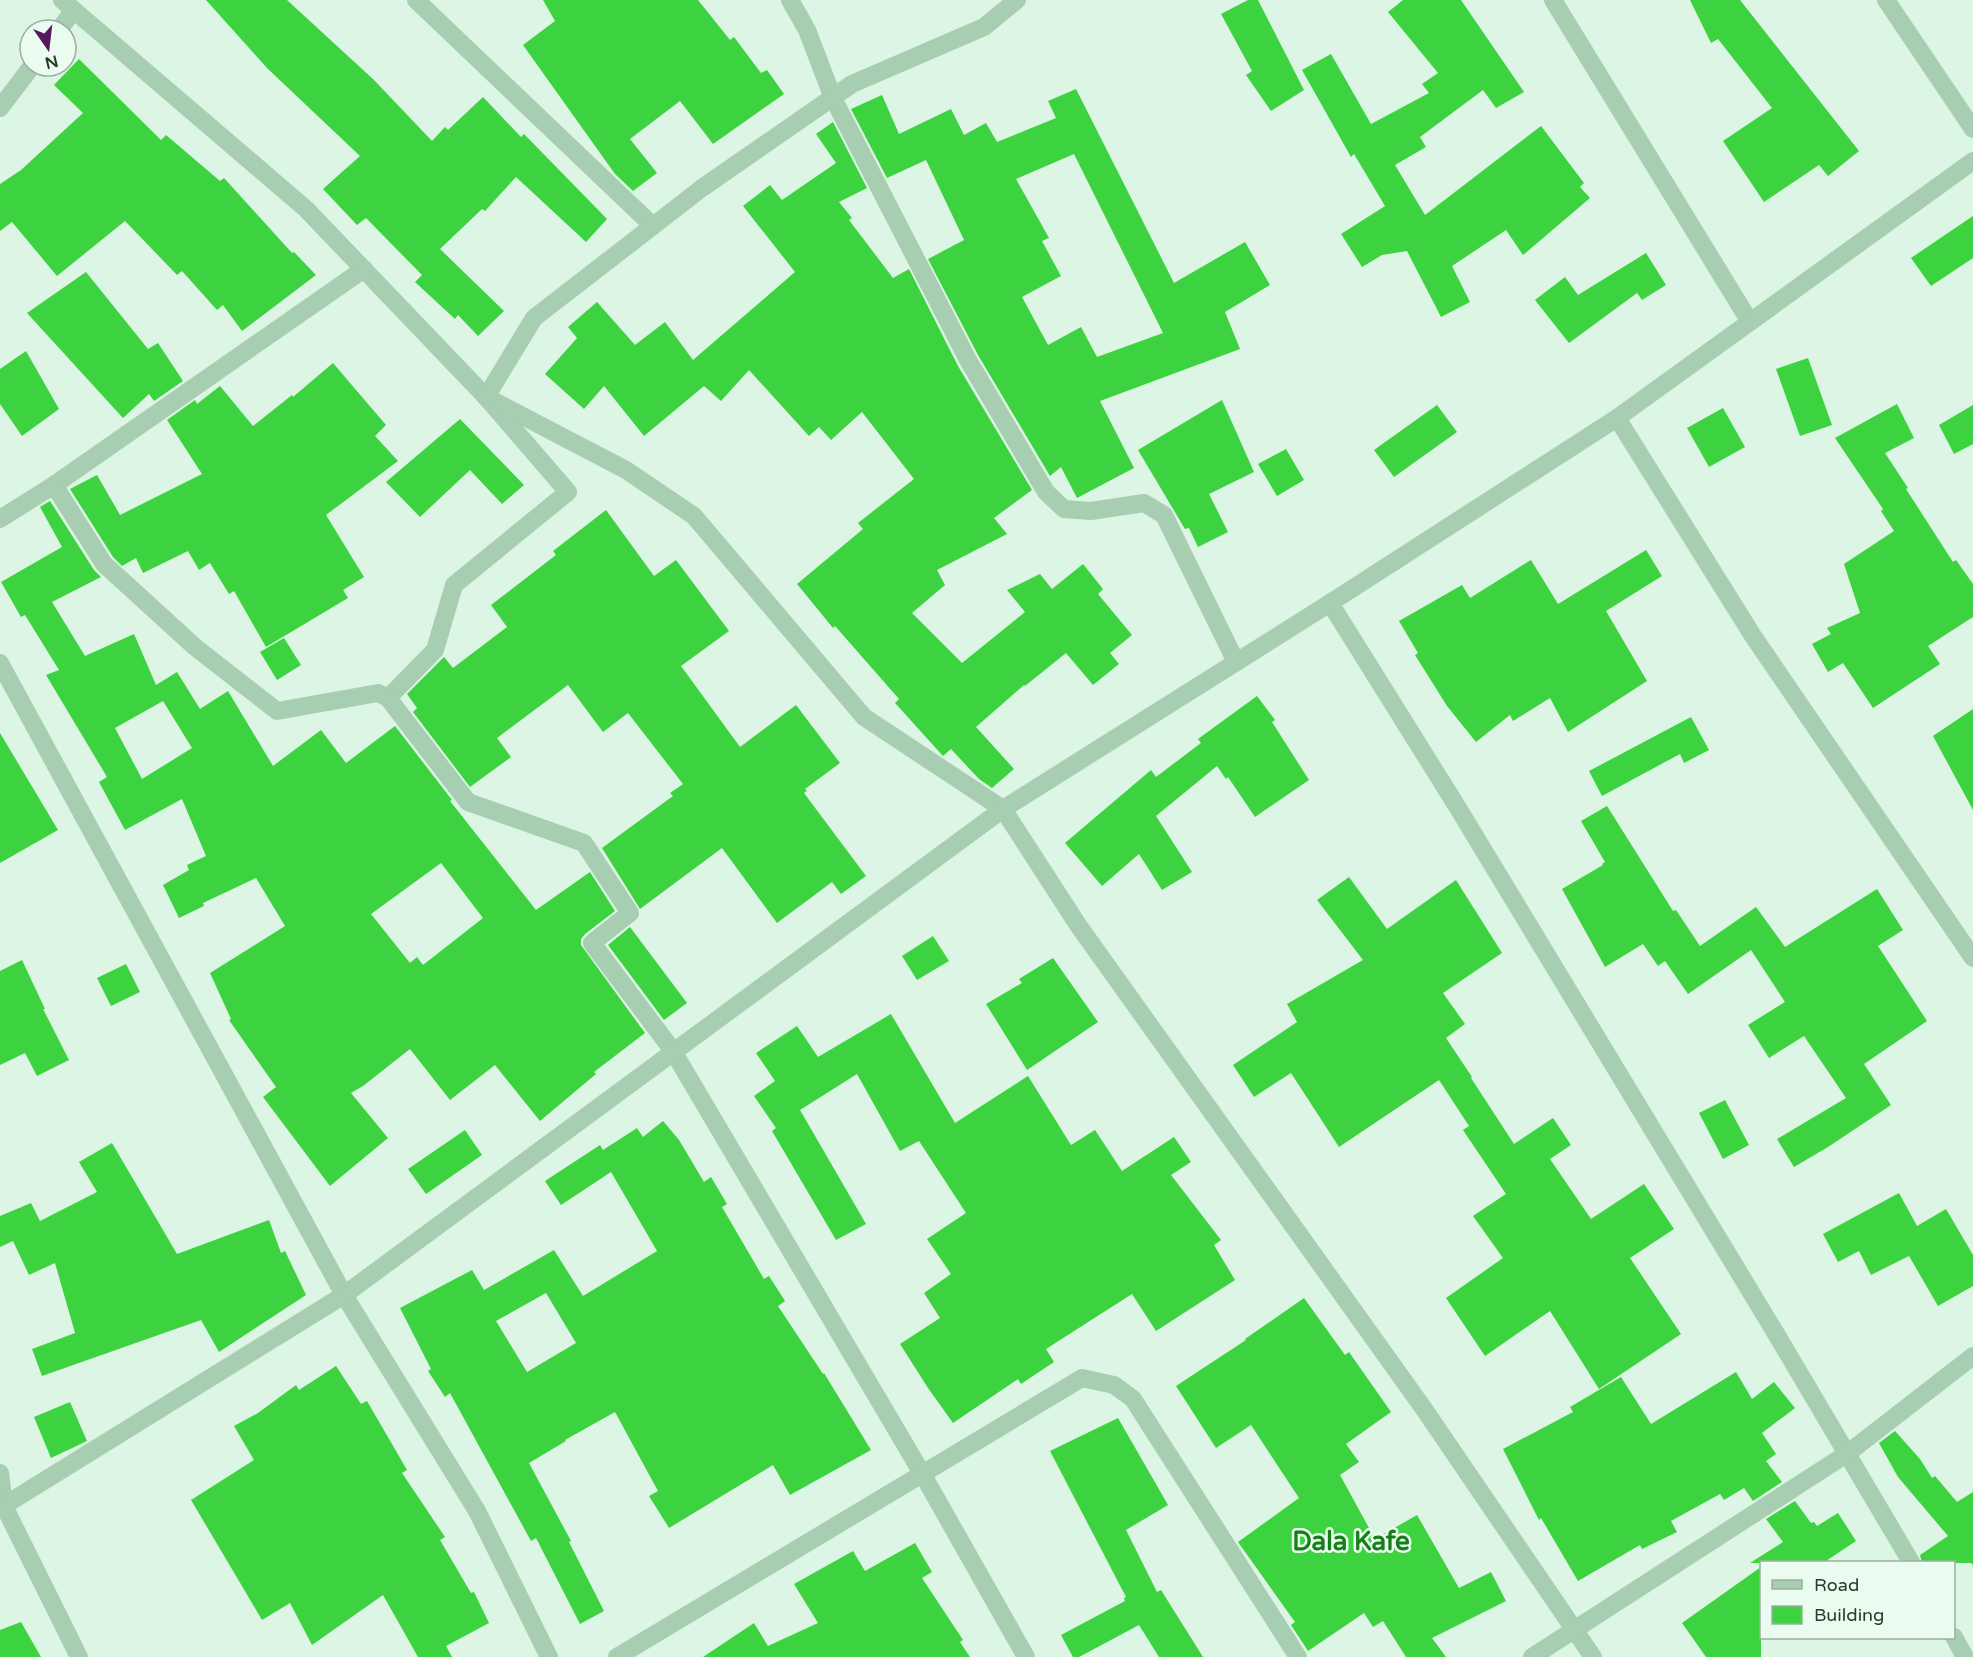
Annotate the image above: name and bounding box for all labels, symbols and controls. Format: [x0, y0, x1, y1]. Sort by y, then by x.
north arrow [18, 18, 78, 78]
text: N [43, 50, 60, 73]
district label: Dala Kafe [1292, 1526, 1410, 1557]
legend [1760, 1561, 1955, 1639]
text: Road [1814, 1574, 1859, 1596]
text: Building [1814, 1604, 1884, 1626]

